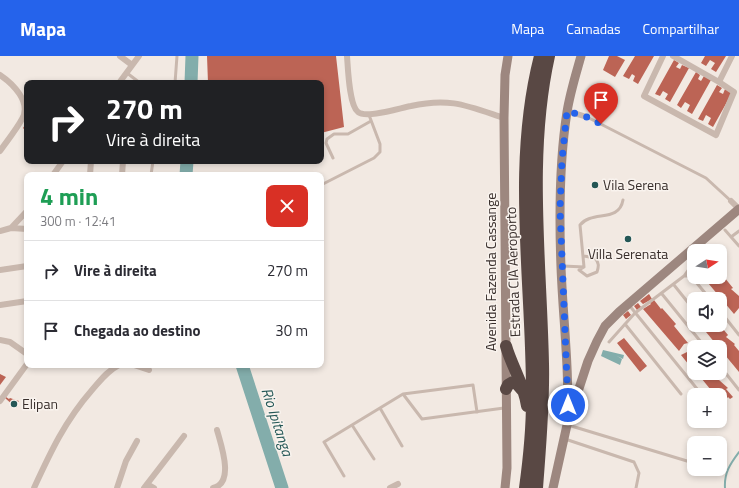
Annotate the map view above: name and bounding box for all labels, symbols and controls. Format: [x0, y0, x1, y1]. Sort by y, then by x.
text: Mapa [20, 14, 66, 43]
text: Mapa [511, 18, 544, 39]
text: Camadas [566, 18, 621, 39]
text: Compartilhar [643, 18, 719, 39]
pin [584, 83, 618, 124]
text: 270 m [106, 87, 183, 130]
icon: arrive [590, 89, 612, 111]
icon: right [40, 96, 92, 148]
text: Vire à direita [106, 126, 200, 153]
place label: Vila Serena [603, 174, 669, 195]
text: 4 min [40, 178, 98, 214]
marker: Vila Serena [590, 180, 600, 190]
button: close [266, 185, 308, 227]
street label: Avenida Fazenda Cassange [480, 193, 501, 351]
street label: Estrada CIA Aeroporto [500, 207, 525, 338]
text: 300 m · 12:41 [40, 211, 116, 231]
marker: Villa Serenata [623, 234, 633, 244]
place label: Villa Serenata [588, 243, 668, 264]
north arrow [687, 244, 727, 284]
map controls [687, 244, 727, 476]
text: Vire à direita [74, 259, 157, 282]
text: 270 m [267, 259, 308, 282]
icon: right [40, 260, 62, 282]
button: sound [687, 292, 727, 332]
text: Chegada ao destino [74, 319, 200, 342]
text: 30 m [275, 319, 308, 342]
icon: arrive [40, 320, 62, 342]
button: layers [687, 340, 727, 380]
position arrow [547, 384, 589, 426]
water label: Rio Ipitanga [256, 385, 300, 460]
button: + [687, 388, 727, 428]
place label: Elipan [22, 393, 58, 414]
marker: Elipan [9, 399, 19, 409]
button: − [687, 436, 727, 476]

